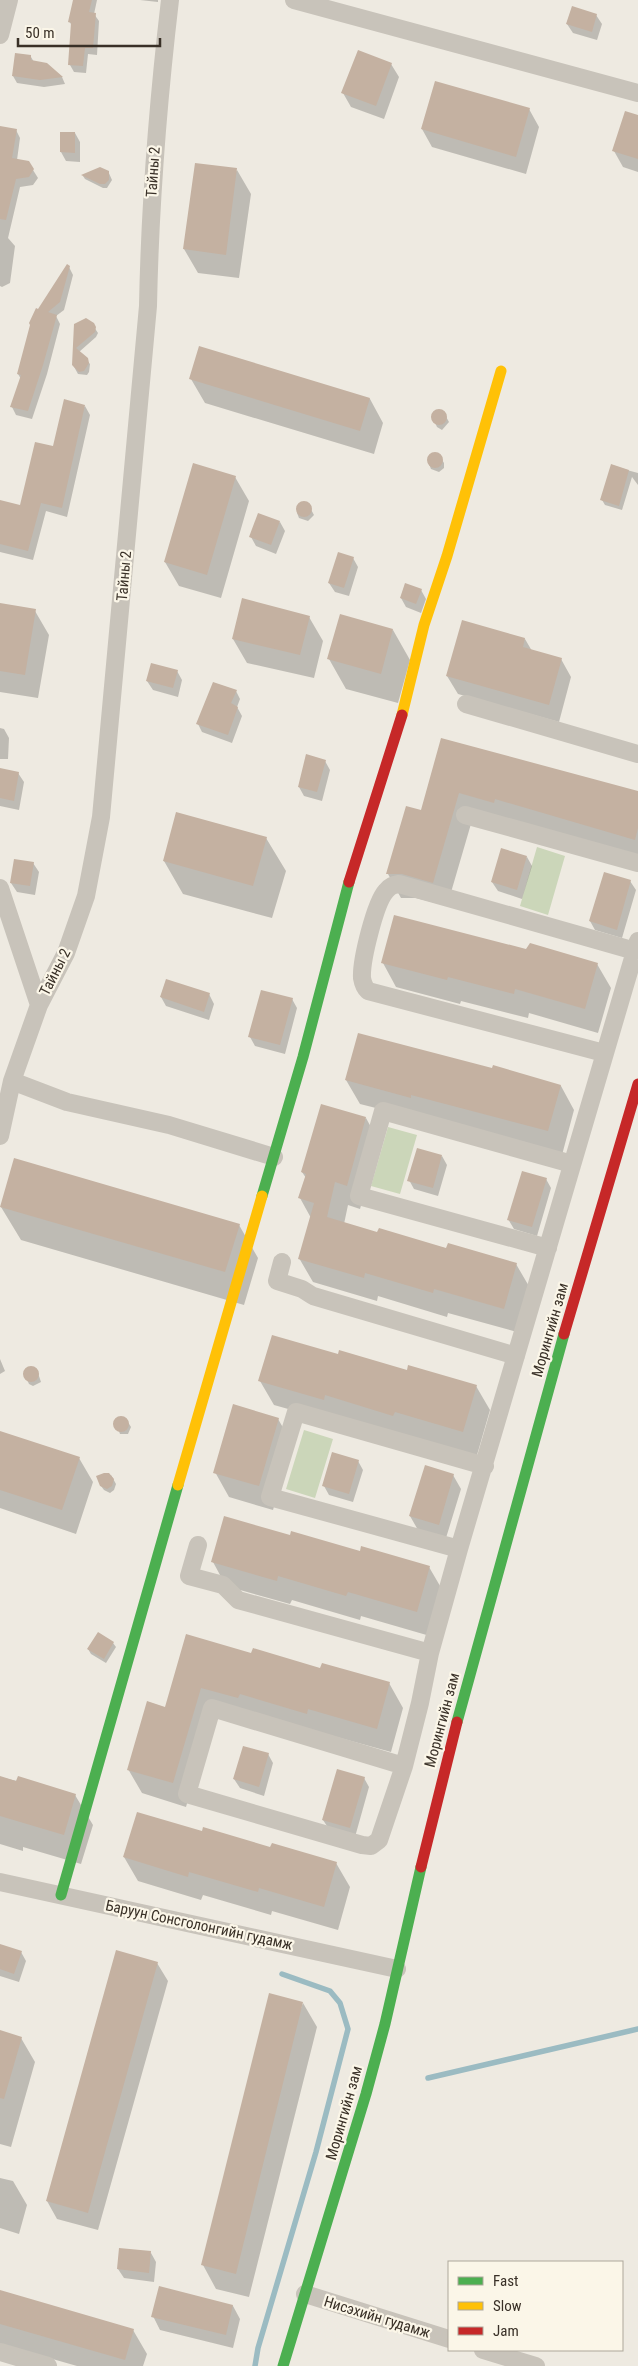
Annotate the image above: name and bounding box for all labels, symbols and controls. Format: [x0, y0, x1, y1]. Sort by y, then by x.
scale bar [18, 15, 160, 47]
text: 50 m [25, 24, 55, 42]
street label: Тайны 2 [142, 146, 164, 198]
street label: Тайны 2 [113, 550, 135, 602]
street label: Тайны 2 [36, 945, 74, 999]
street label: Морингийн зам [528, 1281, 572, 1379]
street label: Морингийн зам [421, 1671, 463, 1769]
street label: Баруун Сонсголонгийн гудамж [104, 1896, 294, 1954]
street label: Морингийн зам [322, 2064, 366, 2162]
legend [448, 2261, 623, 2351]
text: Fast [493, 2272, 518, 2290]
street label: Нисэхийн гудамж [322, 2292, 432, 2342]
text: Slow [493, 2297, 522, 2315]
text: Jam [493, 2322, 519, 2340]

